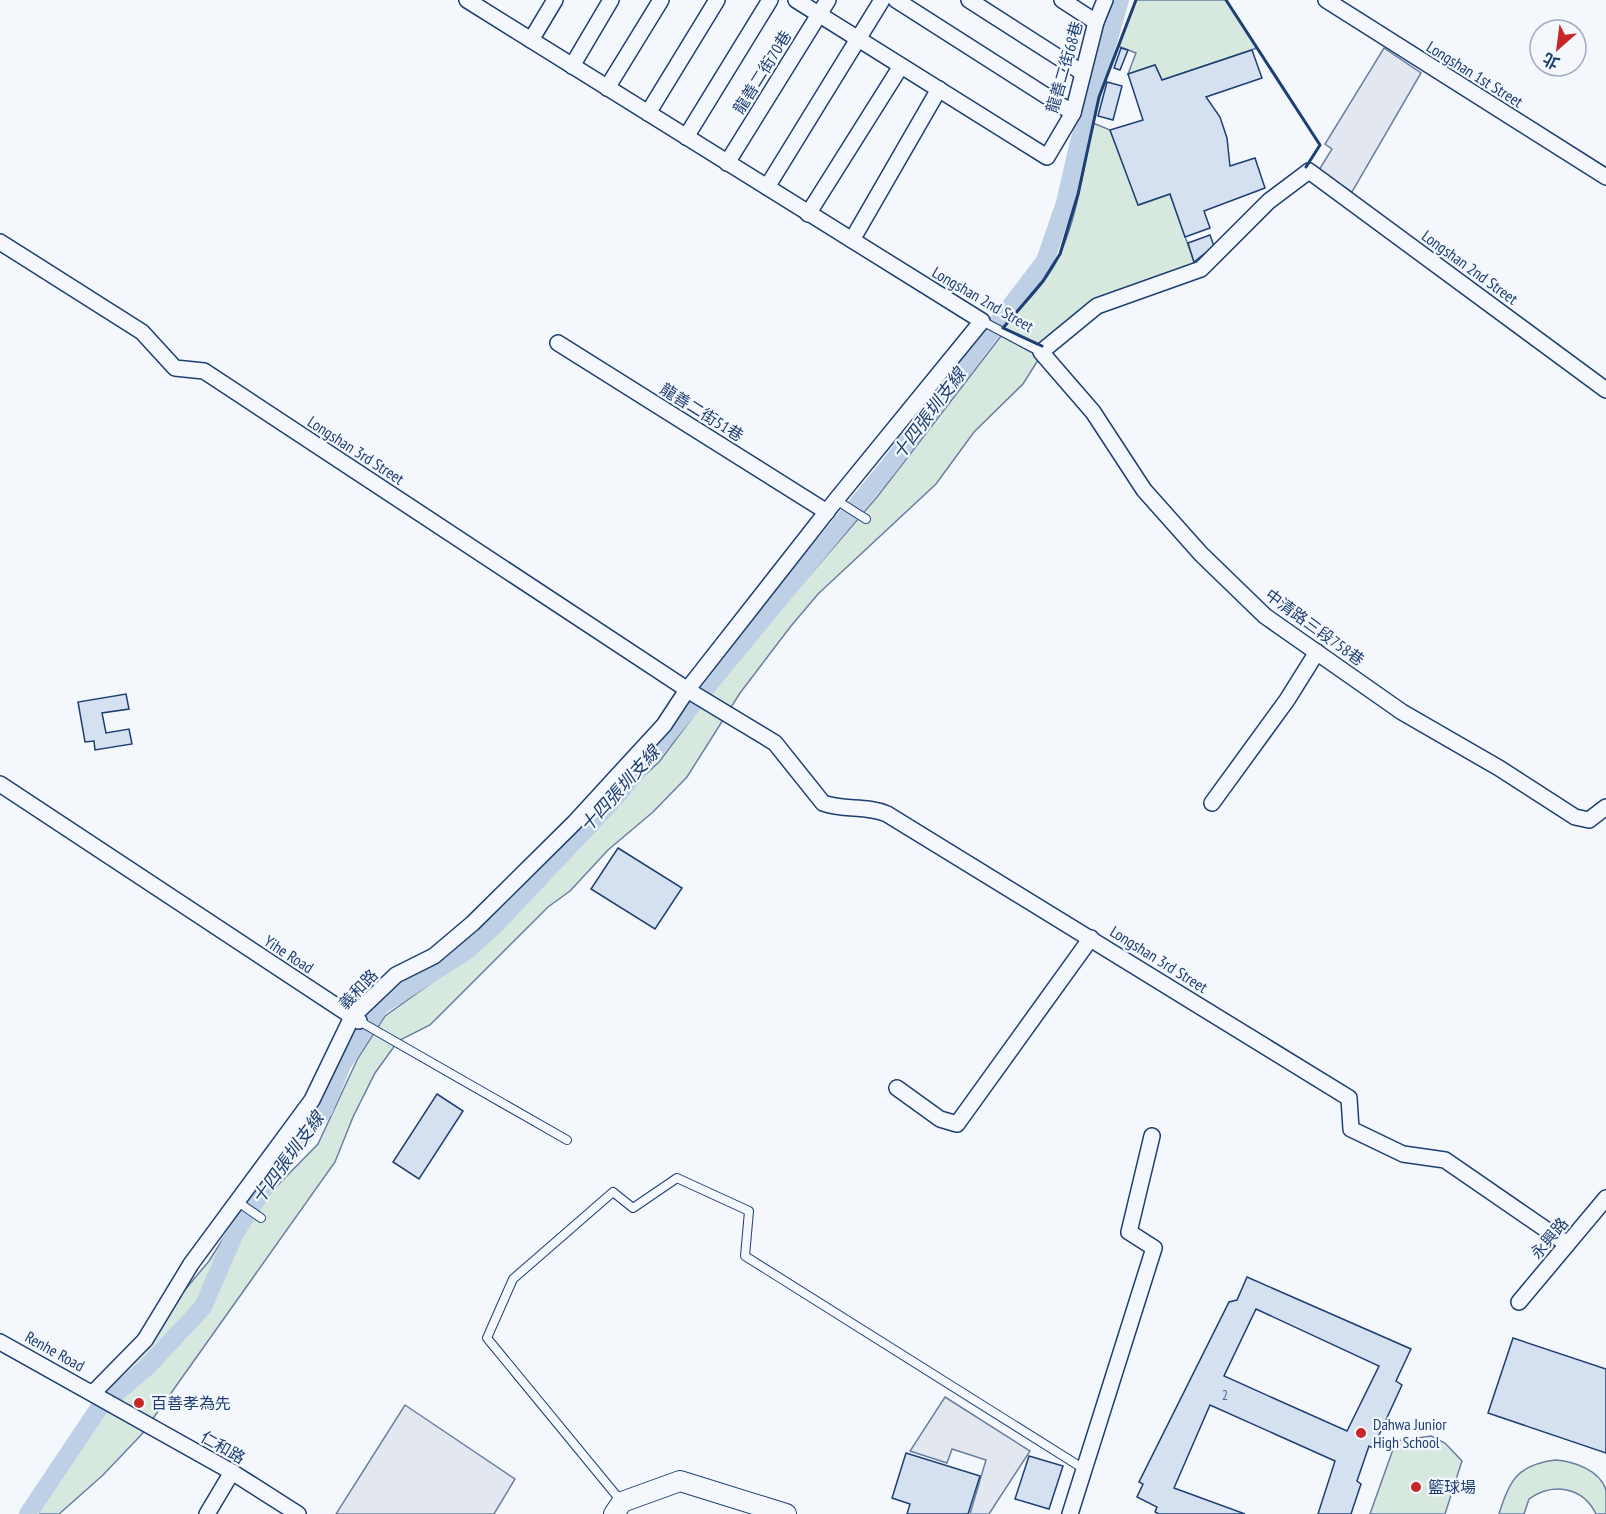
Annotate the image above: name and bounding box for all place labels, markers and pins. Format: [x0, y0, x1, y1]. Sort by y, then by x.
place label: 百善孝為先 [151, 1393, 231, 1413]
marker: 百善孝為先 [132, 1396, 146, 1410]
place label: Dahwa Junior High School [1373, 1414, 1447, 1452]
marker: Dahwa Junior High School [1354, 1426, 1368, 1440]
place label: 籃球場 [1428, 1477, 1476, 1497]
marker: 籃球場 [1409, 1480, 1423, 1494]

